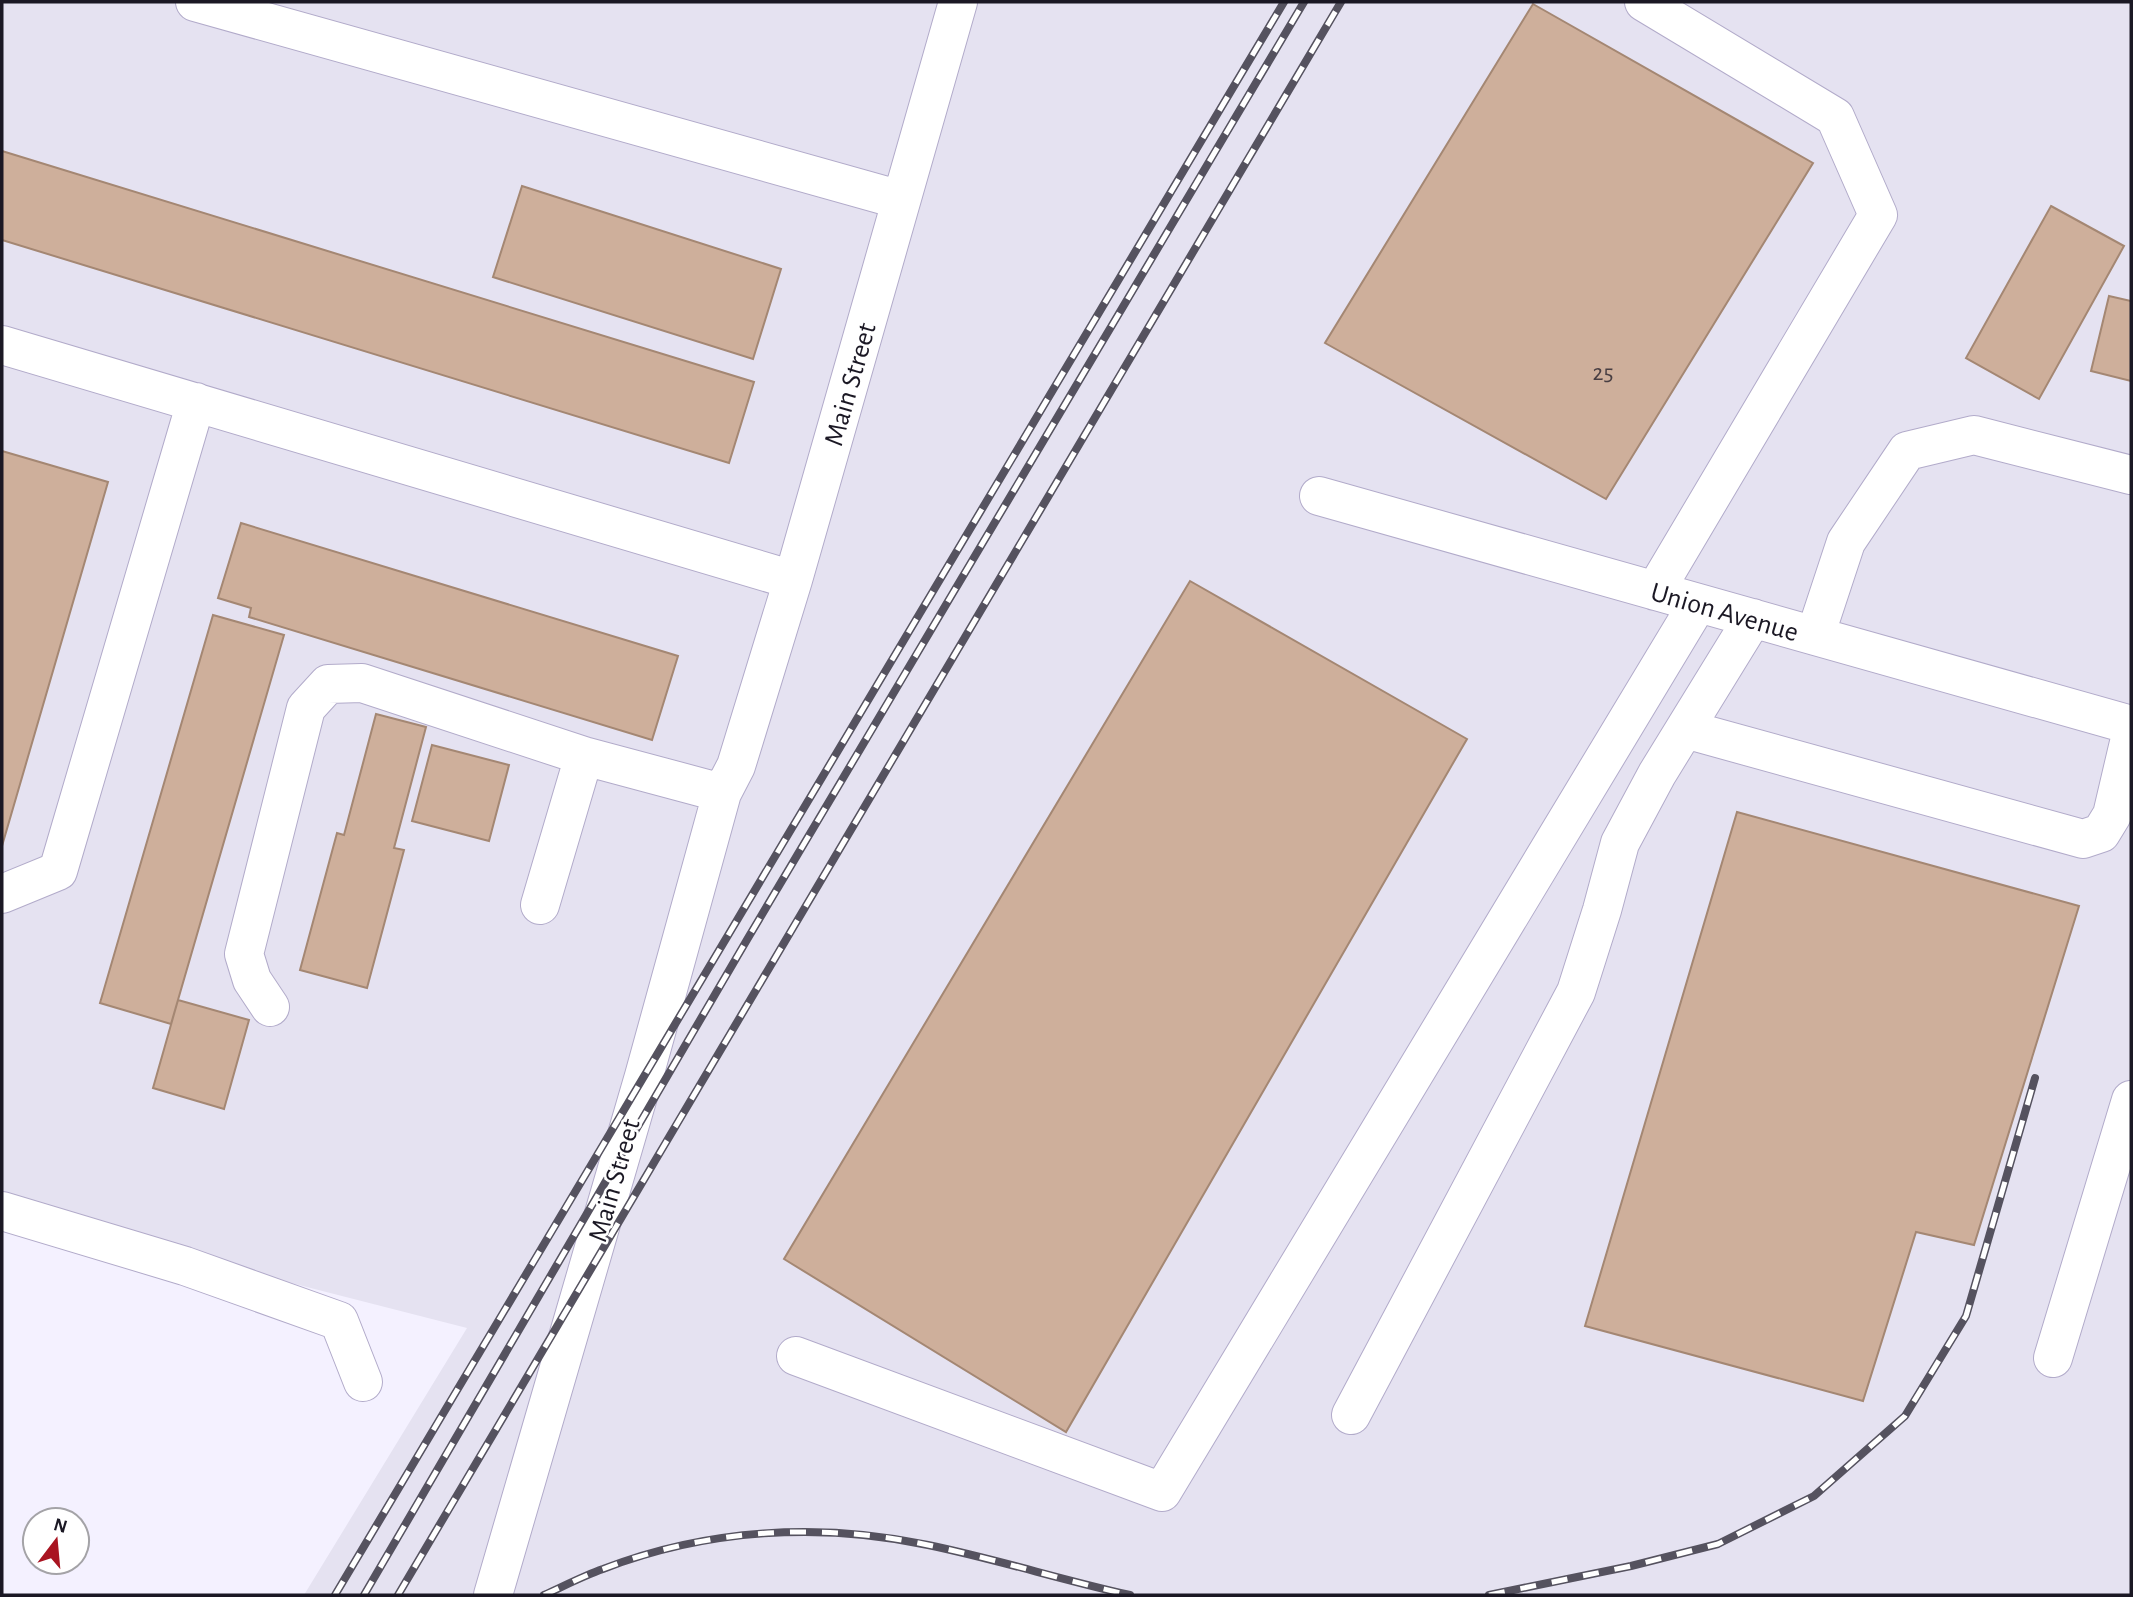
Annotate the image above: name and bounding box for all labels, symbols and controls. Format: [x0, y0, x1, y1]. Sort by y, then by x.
street label: Main Street [820, 320, 882, 449]
house number: 25 [1593, 361, 1613, 385]
street label: Union Avenue [1647, 578, 1802, 647]
street label: Main Street [584, 1116, 646, 1245]
north arrow [21, 1506, 91, 1576]
text: N [51, 1515, 69, 1537]

